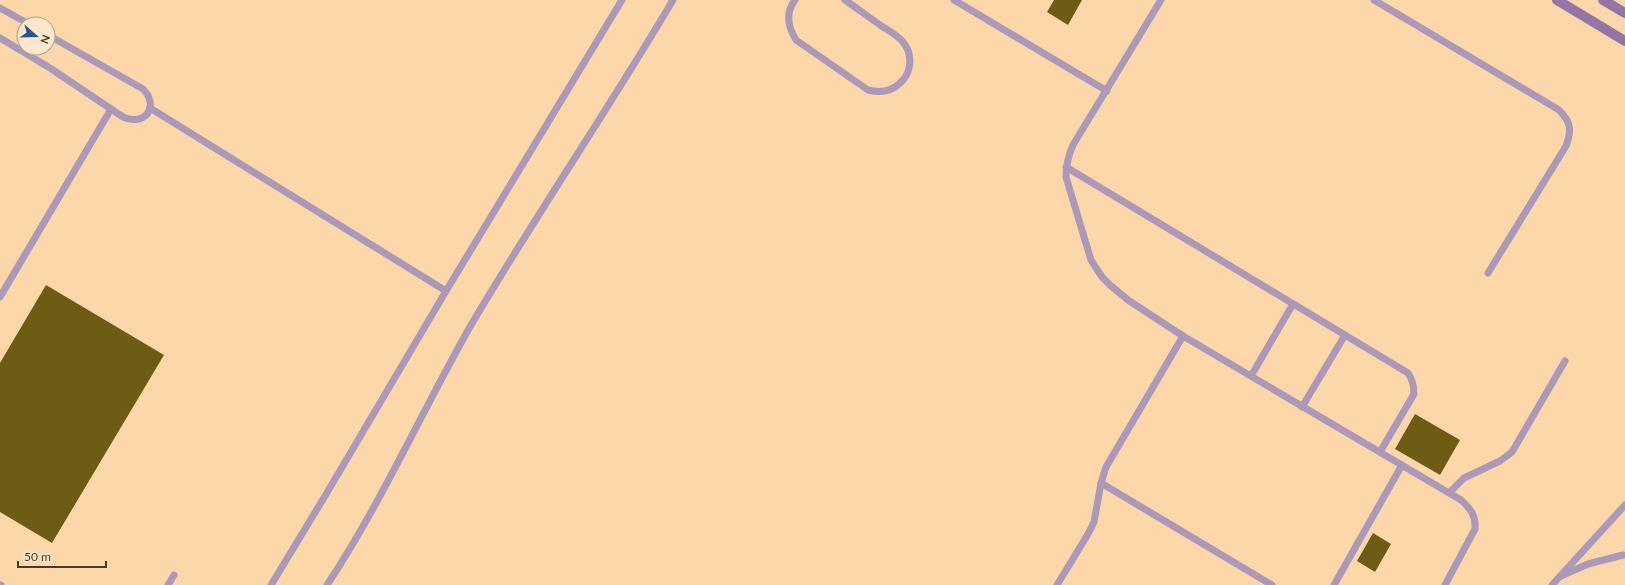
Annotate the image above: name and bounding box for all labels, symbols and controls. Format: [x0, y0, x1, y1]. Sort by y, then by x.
north arrow [16, 16, 56, 56]
text: N [38, 33, 53, 46]
scale bar [18, 543, 106, 569]
text: 50 m [24, 549, 51, 564]

